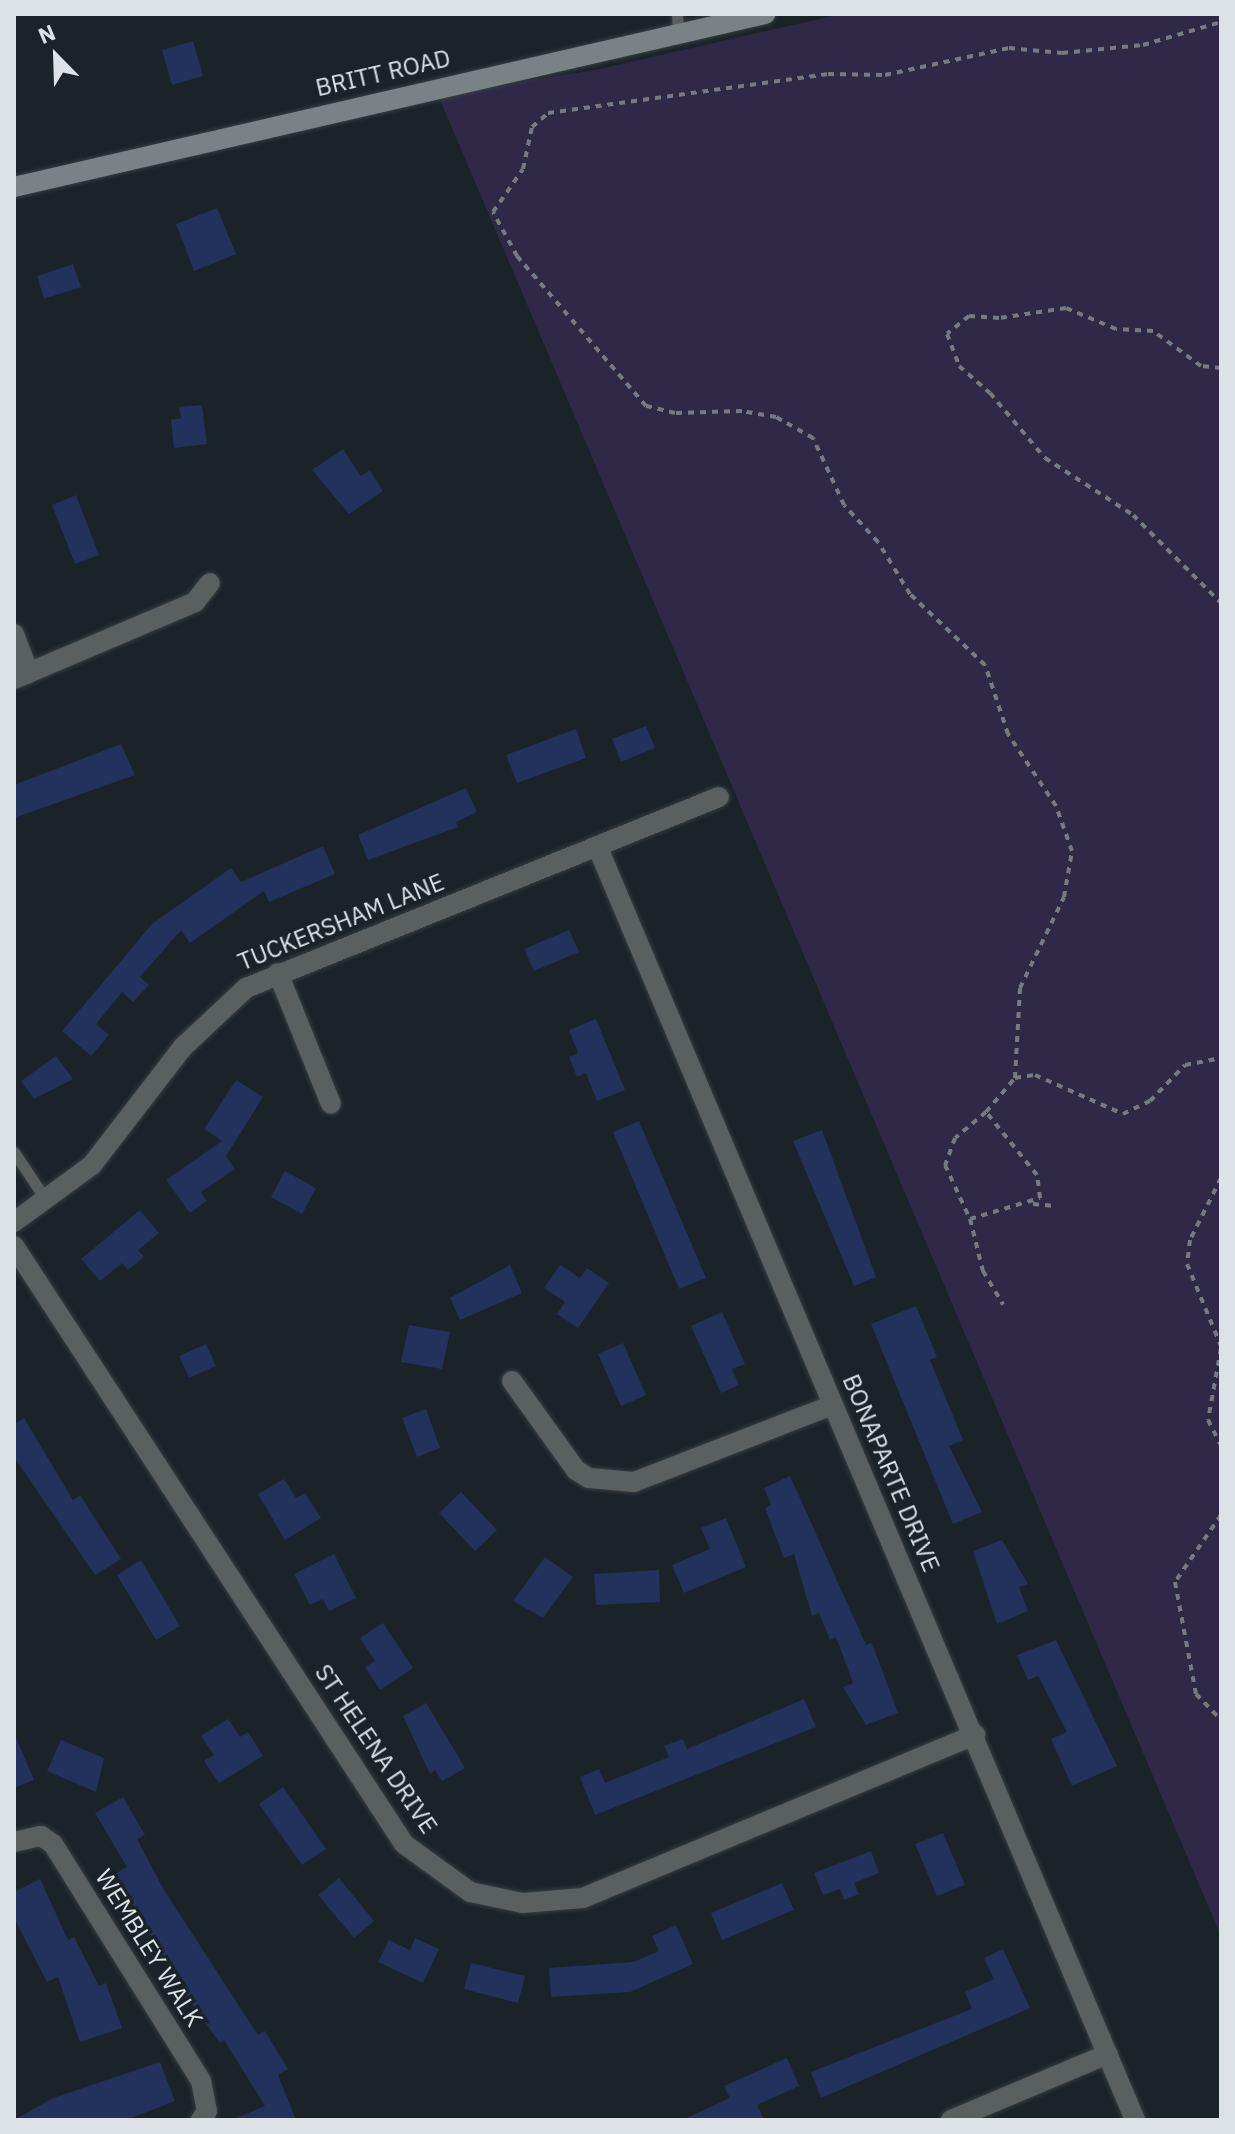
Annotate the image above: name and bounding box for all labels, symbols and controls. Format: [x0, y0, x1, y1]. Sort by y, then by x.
north arrow [16, 16, 96, 96]
text: N [33, 17, 59, 50]
street label: BRITT ROAD [313, 44, 453, 102]
street label: TUCKERSHAM LANE [234, 867, 448, 977]
street label: BONAPARTE DRIVE [836, 1370, 946, 1576]
street label: ST HELENA DRIVE [309, 1659, 443, 1839]
street label: WEMBLEY WALK [89, 1864, 209, 2032]

